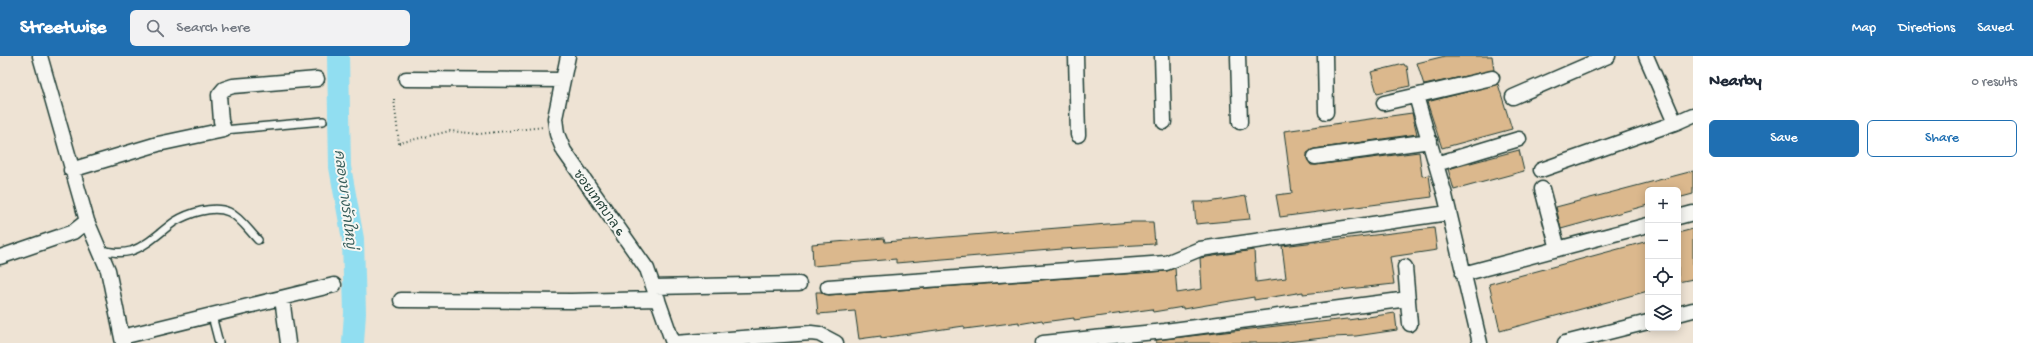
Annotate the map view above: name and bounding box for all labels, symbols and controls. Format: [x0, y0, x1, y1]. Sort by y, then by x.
search box [130, 10, 410, 46]
text: Streetwise [20, 17, 106, 40]
icon: search [144, 17, 166, 39]
text: Search here [176, 19, 250, 37]
text: Map [1852, 20, 1876, 37]
text: Directions [1898, 20, 1955, 37]
text: Saved [1977, 20, 2013, 37]
text: Nearby [1709, 72, 1762, 92]
text: 0 results [1971, 75, 2017, 90]
button: Save [1709, 120, 1859, 157]
button: Share [1867, 120, 2017, 157]
water label: คลองบางรักใหญ่ [329, 149, 361, 253]
street label: ซอยเทศบาล 6 [569, 168, 627, 240]
map controls [1645, 187, 1681, 331]
button: + [1645, 187, 1681, 223]
button: − [1645, 223, 1681, 259]
button: locate [1645, 259, 1681, 295]
button: layers [1645, 295, 1681, 331]

